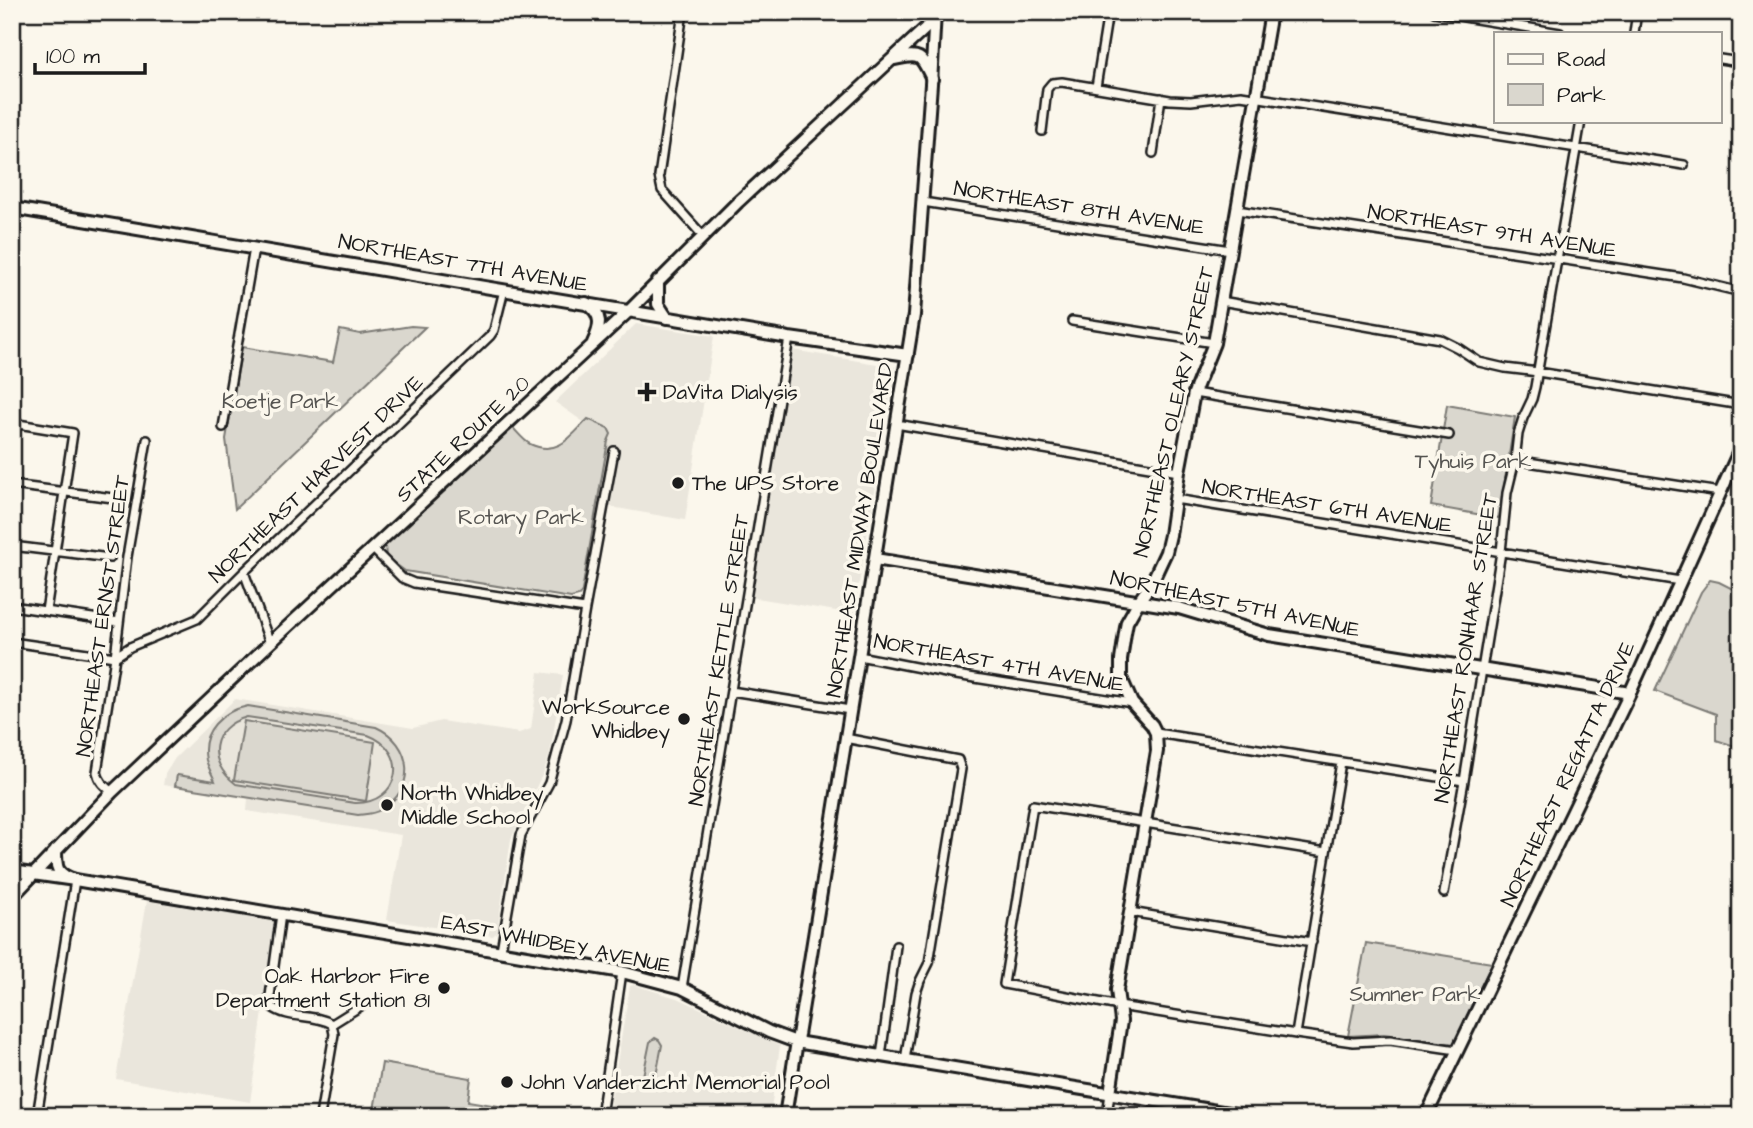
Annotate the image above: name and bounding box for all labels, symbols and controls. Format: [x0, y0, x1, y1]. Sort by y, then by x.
scale bar [35, 32, 145, 76]
legend [1494, 32, 1722, 122]
text: 100 m [46, 42, 101, 71]
text: Road [1557, 45, 1605, 74]
text: Park [1557, 81, 1606, 110]
street label: NORTHEAST 8TH AVENUE [952, 174, 1207, 242]
street label: NORTHEAST 9TH AVENUE [1366, 197, 1619, 265]
street label: NORTHEAST 7TH AVENUE [336, 227, 590, 299]
street label: NORTHEAST OLEARY STREET [1126, 263, 1222, 560]
street label: NORTHEAST MIDWAY BOULEVARD [819, 360, 901, 700]
street label: NORTHEAST HARVEST DRIVE [202, 368, 430, 589]
street label: STATE ROUTE 20 [389, 369, 537, 509]
place label: DaVita Dialysis [663, 378, 798, 409]
marker: DaVita Dialysis [637, 382, 657, 402]
park label: Koetje Park [222, 387, 338, 416]
park label: Tyhuis Park [1415, 447, 1531, 478]
place label: The UPS Store [692, 469, 839, 498]
street label: NORTHEAST 6TH AVENUE [1200, 472, 1455, 540]
street label: NORTHEAST ERNST STREET [69, 473, 137, 759]
marker: The UPS Store [670, 475, 686, 491]
street label: NORTHEAST RONHAAR STREET [1427, 490, 1505, 805]
park label: Rotary Park [458, 503, 584, 534]
street label: NORTHEAST KETTLE STREET [682, 511, 757, 808]
street label: NORTHEAST 5TH AVENUE [1108, 563, 1363, 645]
street label: NORTHEAST 4TH AVENUE [872, 627, 1127, 699]
street label: NORTHEAST REGATTA DRIVE [1494, 636, 1643, 911]
place label: WorkSource Whidbey [542, 693, 670, 748]
marker: WorkSource Whidbey [676, 711, 692, 727]
place label: North Whidbey Middle School [401, 779, 544, 832]
marker: North Whidbey Middle School [379, 797, 395, 813]
street label: EAST WHIDBEY AVENUE [439, 907, 674, 981]
place label: Oak Harbor Fire Department Station 81 [216, 962, 430, 1016]
marker: Oak Harbor Fire Department Station 81 [436, 980, 452, 996]
park label: Sumner Park [1350, 980, 1481, 1009]
place label: John Vanderzicht Memorial Pool [521, 1068, 830, 1097]
marker: John Vanderzicht Memorial Pool [499, 1074, 515, 1090]

